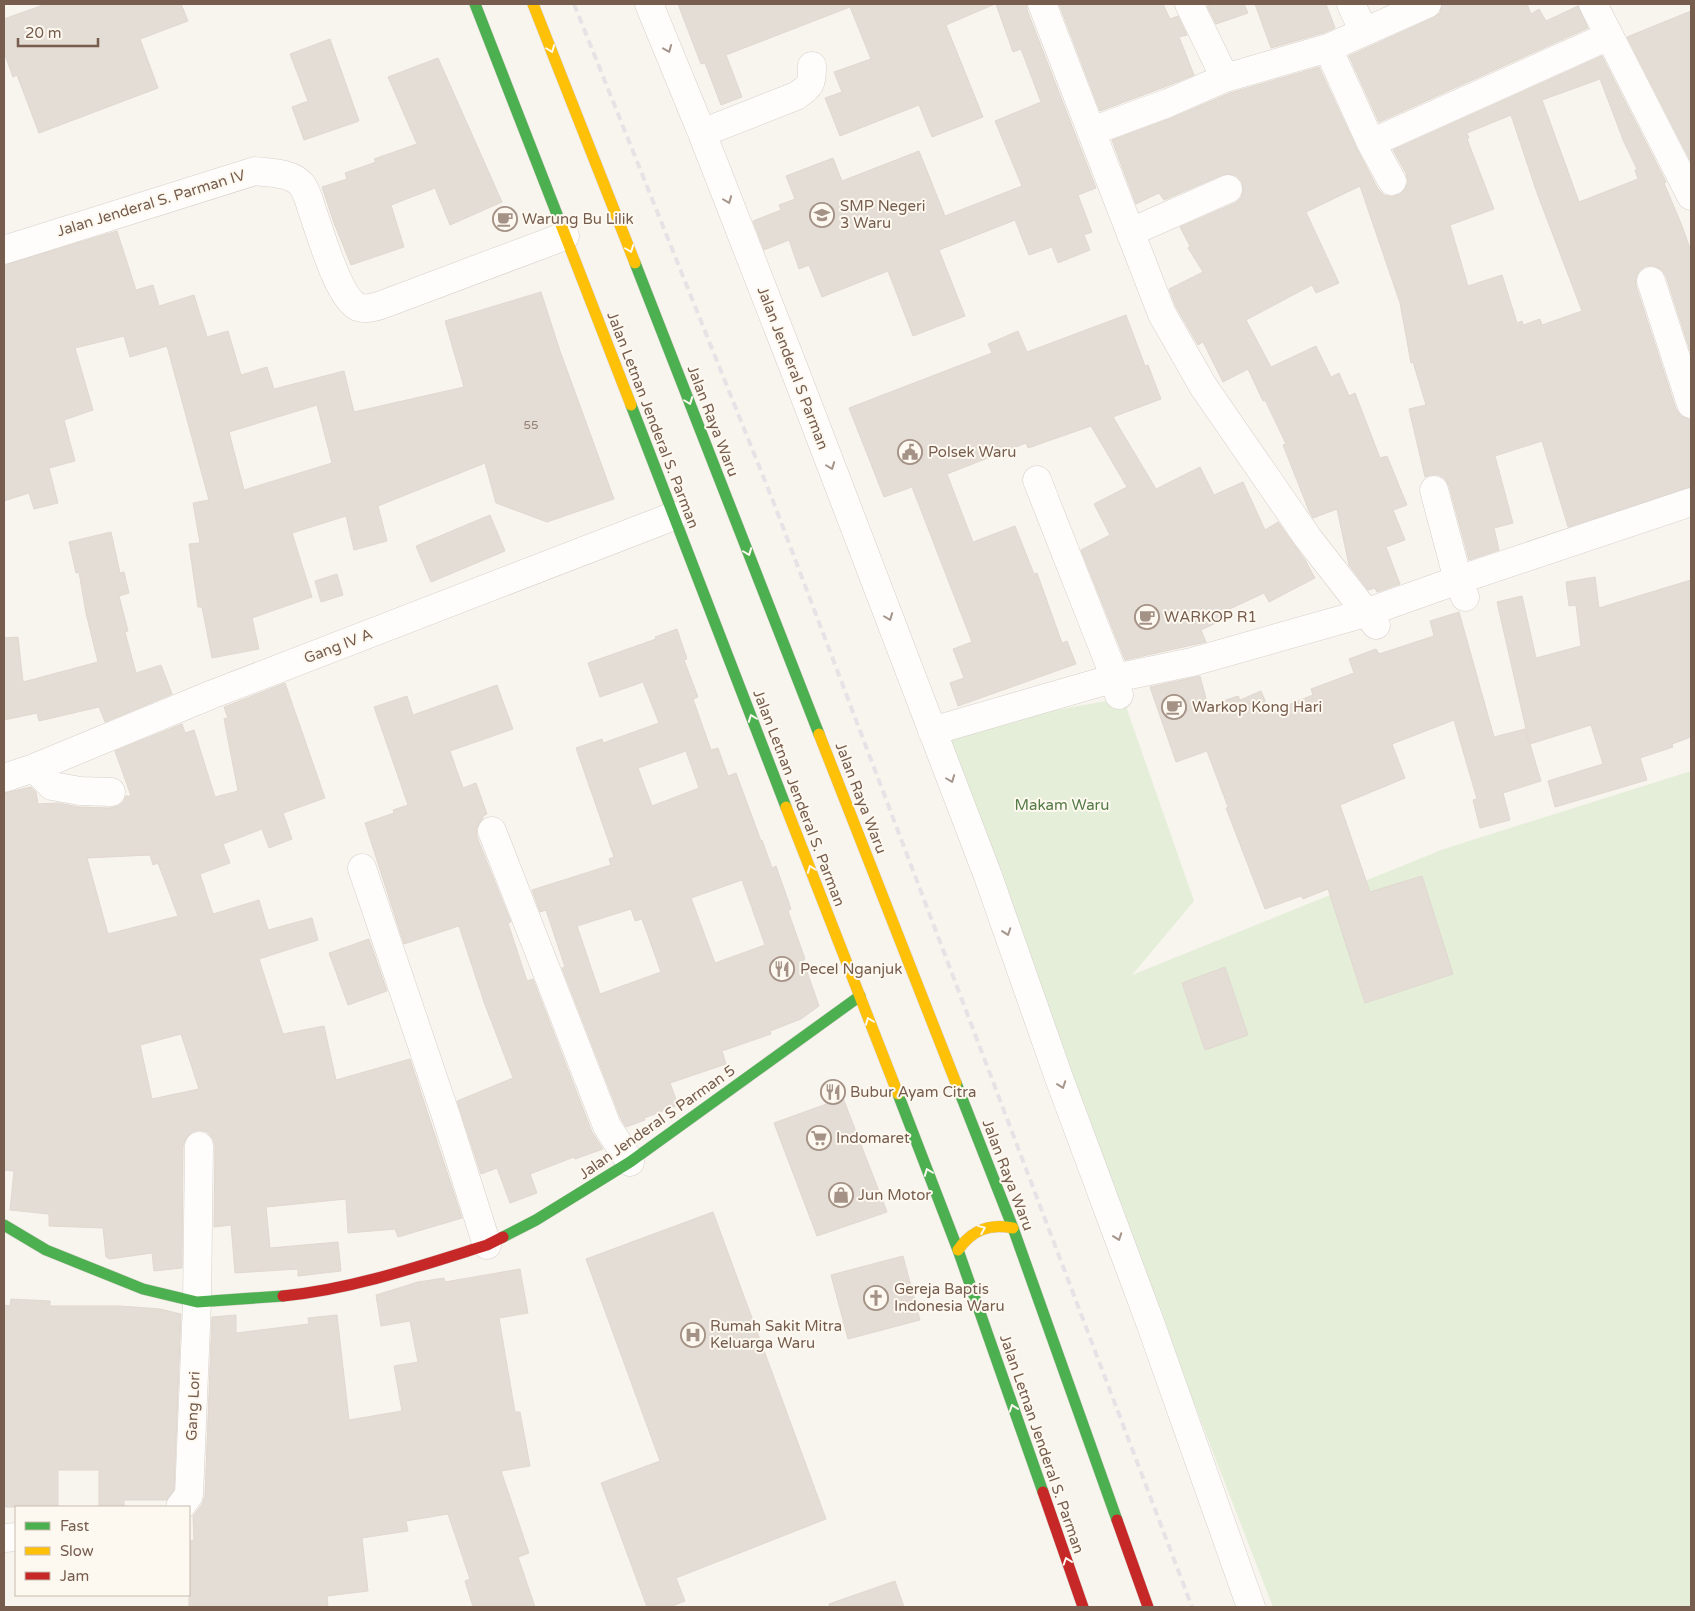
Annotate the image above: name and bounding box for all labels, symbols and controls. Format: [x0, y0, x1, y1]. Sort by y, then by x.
scale bar [18, 15, 98, 47]
text: 20 m [25, 24, 62, 42]
one-way arrow [545, 44, 555, 53]
one-way arrow [662, 44, 672, 53]
street label: Jalan Jenderal S. Parman IV [55, 166, 248, 240]
one-way arrow [722, 195, 732, 204]
place label: SMP Negeri 3 Waru [840, 197, 925, 232]
school or university icon: SMP Negeri 3 Waru [809, 202, 835, 228]
cafe icon: Warung Bu Lilik [492, 206, 518, 232]
place label: Warung Bu Lilik [522, 210, 634, 228]
one-way arrow [623, 244, 634, 253]
street label: Jalan Jenderal S Parman [754, 284, 832, 452]
street label: Jalan Letnan Jenderal S. Parman [603, 309, 703, 531]
street label: Jalan Raya Waru [683, 363, 743, 479]
one-way arrow [683, 396, 693, 404]
house number: 55 [523, 418, 539, 432]
public building icon: Polsek Waru [897, 439, 923, 465]
place label: Polsek Waru [928, 443, 1016, 461]
one-way arrow [825, 461, 835, 469]
one-way arrow [742, 547, 752, 556]
cafe icon: WARKOP R1 [1134, 604, 1160, 630]
place label: WARKOP R1 [1164, 608, 1257, 626]
one-way arrow [883, 612, 893, 621]
street label: Gang IV A [301, 625, 375, 667]
street label: Jalan Letnan Jenderal S. Parman [749, 687, 849, 909]
cafe icon: Warkop Kong Hari [1161, 694, 1187, 720]
place label: Warkop Kong Hari [1192, 698, 1322, 716]
one-way arrow [748, 714, 758, 723]
street label: Jalan Raya Waru [831, 740, 891, 856]
one-way arrow [945, 775, 955, 783]
park label: Makam Waru [1015, 796, 1109, 814]
one-way arrow [806, 865, 817, 874]
one-way arrow [1002, 927, 1012, 936]
restaurant icon: Pecel Nganjuk [769, 956, 795, 982]
place label: Pecel Nganjuk [800, 960, 902, 978]
one-way arrow [865, 1017, 875, 1026]
street label: Jalan Jenderal S Parman 5 [575, 1061, 739, 1183]
restaurant icon: Bubur Ayam Citra [820, 1079, 846, 1105]
one-way arrow [1056, 1080, 1066, 1089]
place label: Bubur Ayam Citra [850, 1083, 976, 1101]
street label: Jalan Raya Waru [978, 1117, 1038, 1233]
supermarket icon: Indomaret [806, 1125, 832, 1151]
place label: Indomaret [836, 1129, 910, 1147]
one-way arrow [924, 1169, 934, 1177]
shop icon: Jun Motor [828, 1182, 854, 1208]
place label: Jun Motor [858, 1186, 931, 1204]
one-way arrow [977, 1225, 986, 1235]
one-way arrow [1112, 1232, 1123, 1241]
place label: Gereja Baptis Indonesia Waru [894, 1280, 1005, 1315]
church icon: Gereja Baptis Indonesia Waru [863, 1285, 889, 1311]
place label: Rumah Sakit Mitra Keluarga Waru [710, 1317, 842, 1352]
hospital icon: Rumah Sakit Mitra Keluarga Waru [680, 1322, 706, 1348]
street label: Jalan Letnan Jenderal S. Parman [996, 1332, 1088, 1556]
street label: Gang Lori [182, 1371, 204, 1441]
one-way arrow [1008, 1404, 1018, 1413]
legend [15, 1506, 190, 1596]
text: Fast [60, 1517, 90, 1535]
text: Slow [60, 1542, 94, 1560]
one-way arrow [1062, 1558, 1072, 1566]
text: Jam [60, 1567, 89, 1585]

